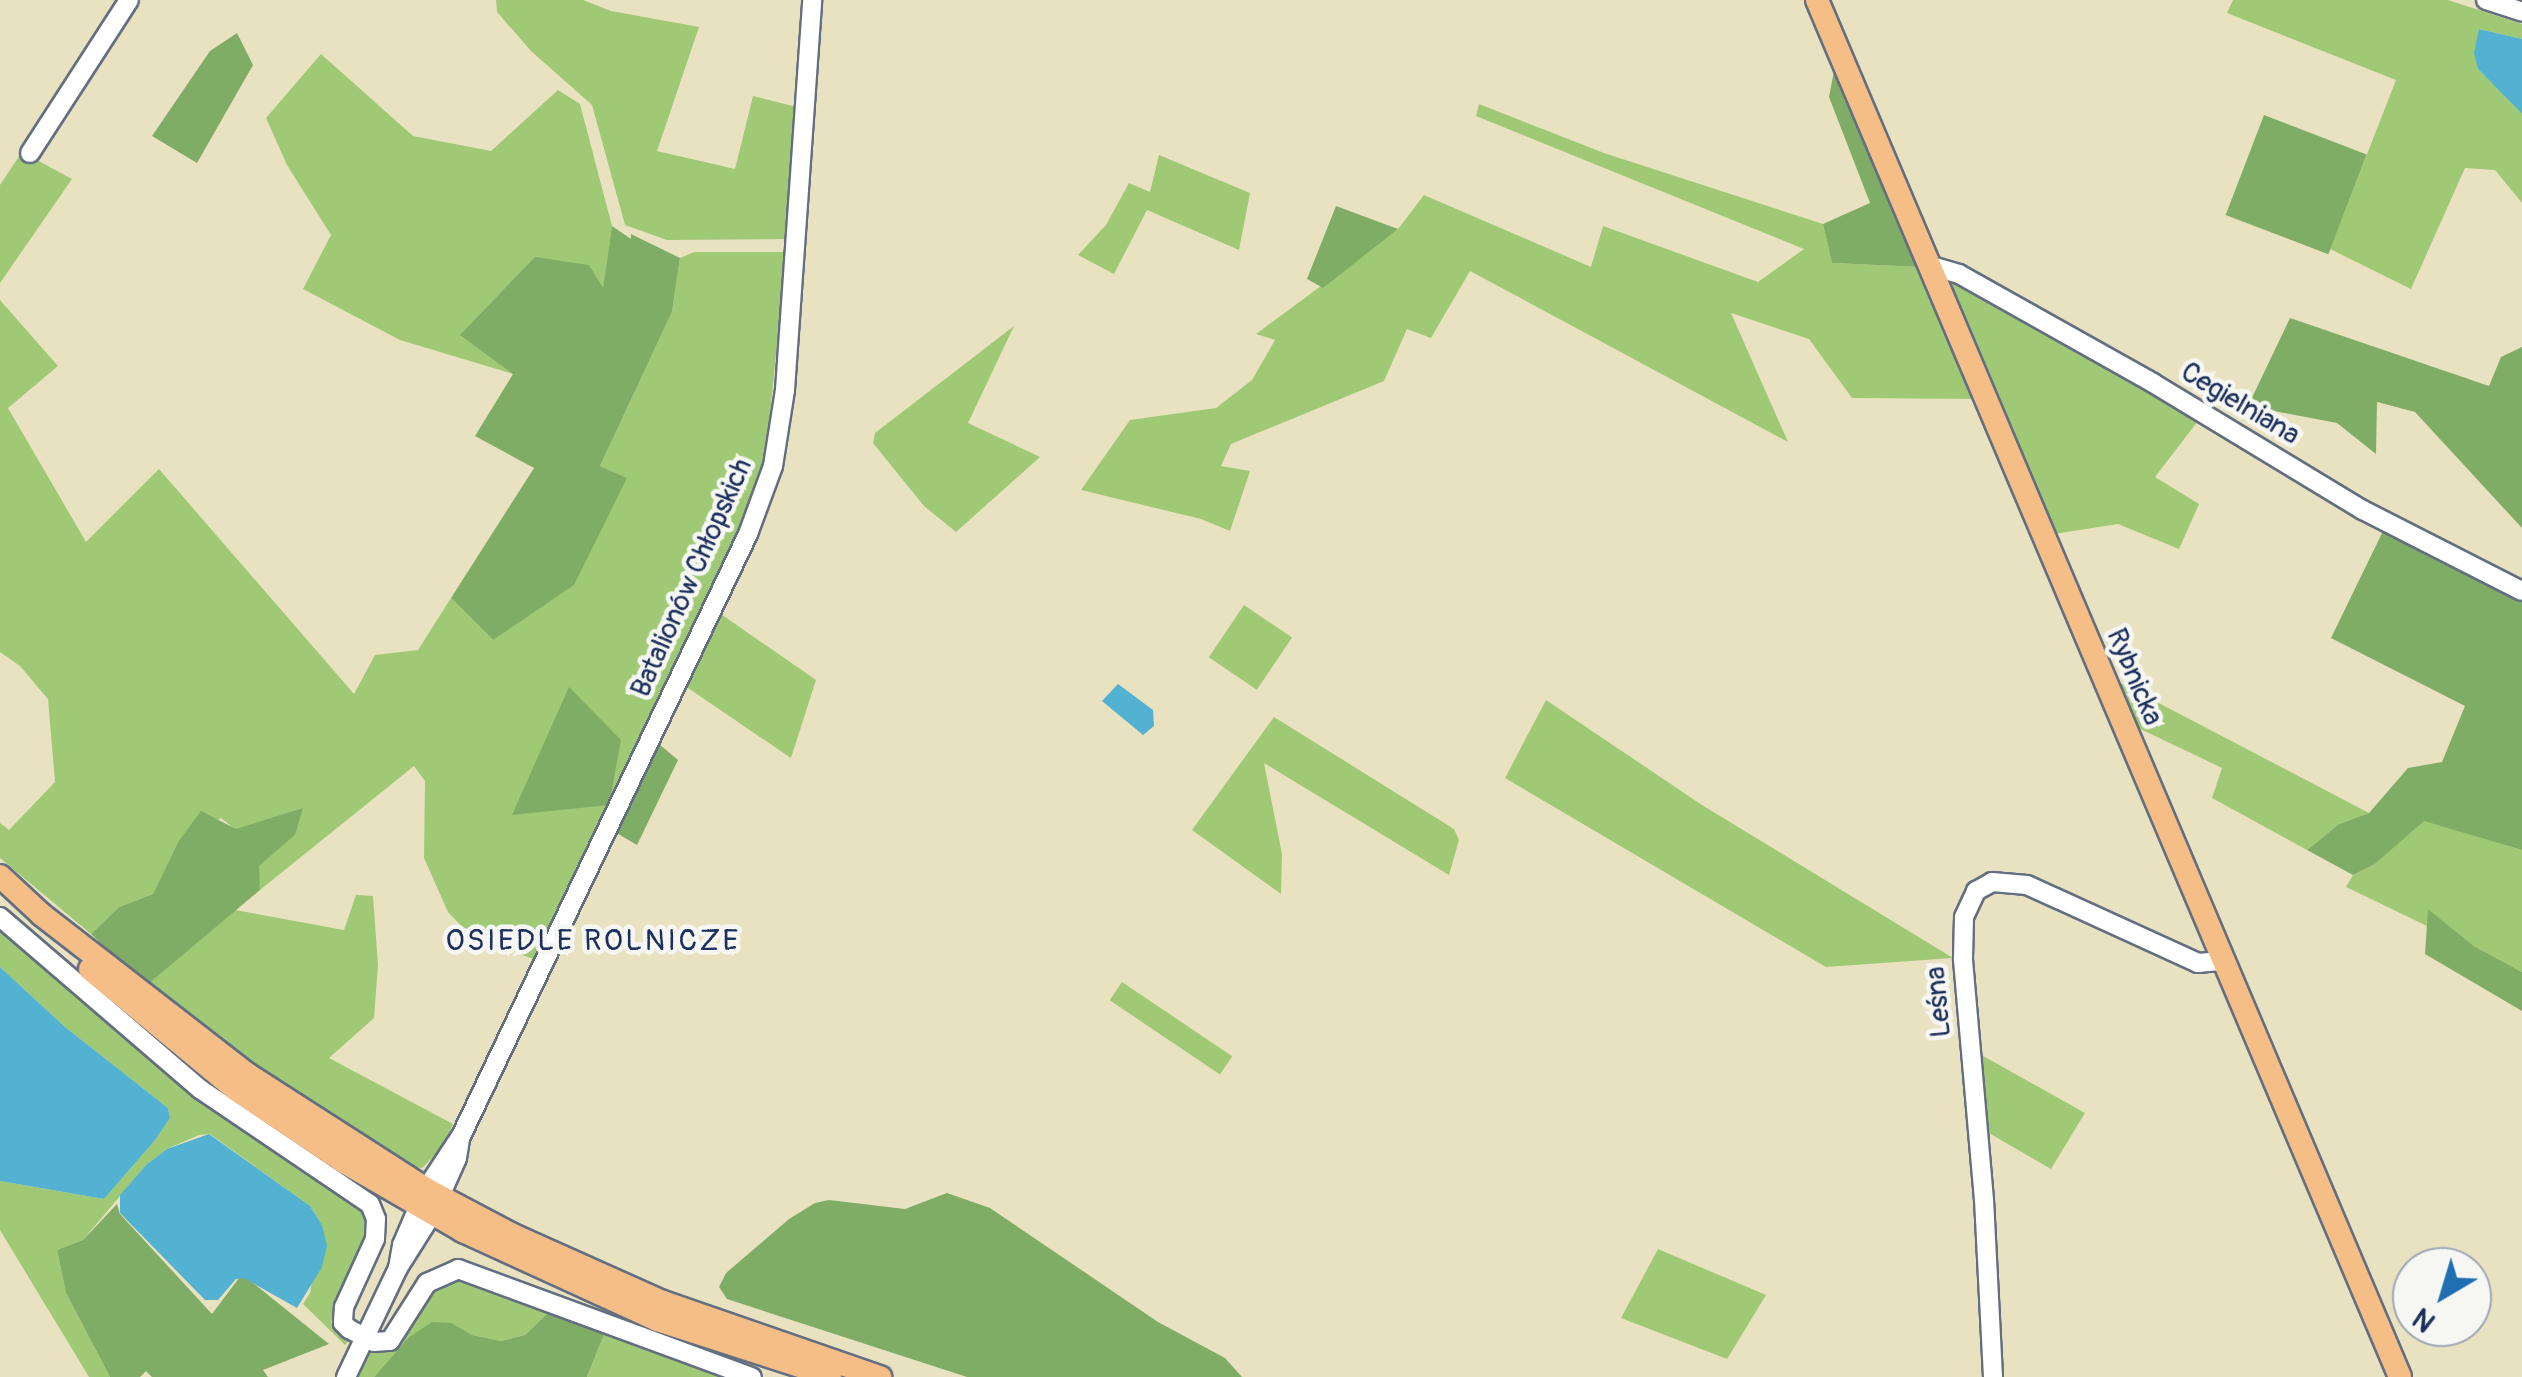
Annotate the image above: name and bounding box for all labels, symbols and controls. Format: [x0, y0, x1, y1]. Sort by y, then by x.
street label: Cegielniana [2175, 355, 2305, 453]
street label: Batalionów Chłopskich [624, 454, 760, 702]
street label: Rybnicka [2099, 624, 2169, 730]
district label: OSIEDLE ROLNICZE [445, 923, 741, 959]
street label: Leśna [1919, 965, 1959, 1039]
north arrow [2392, 1247, 2492, 1347]
text: N [2406, 1300, 2443, 1339]

